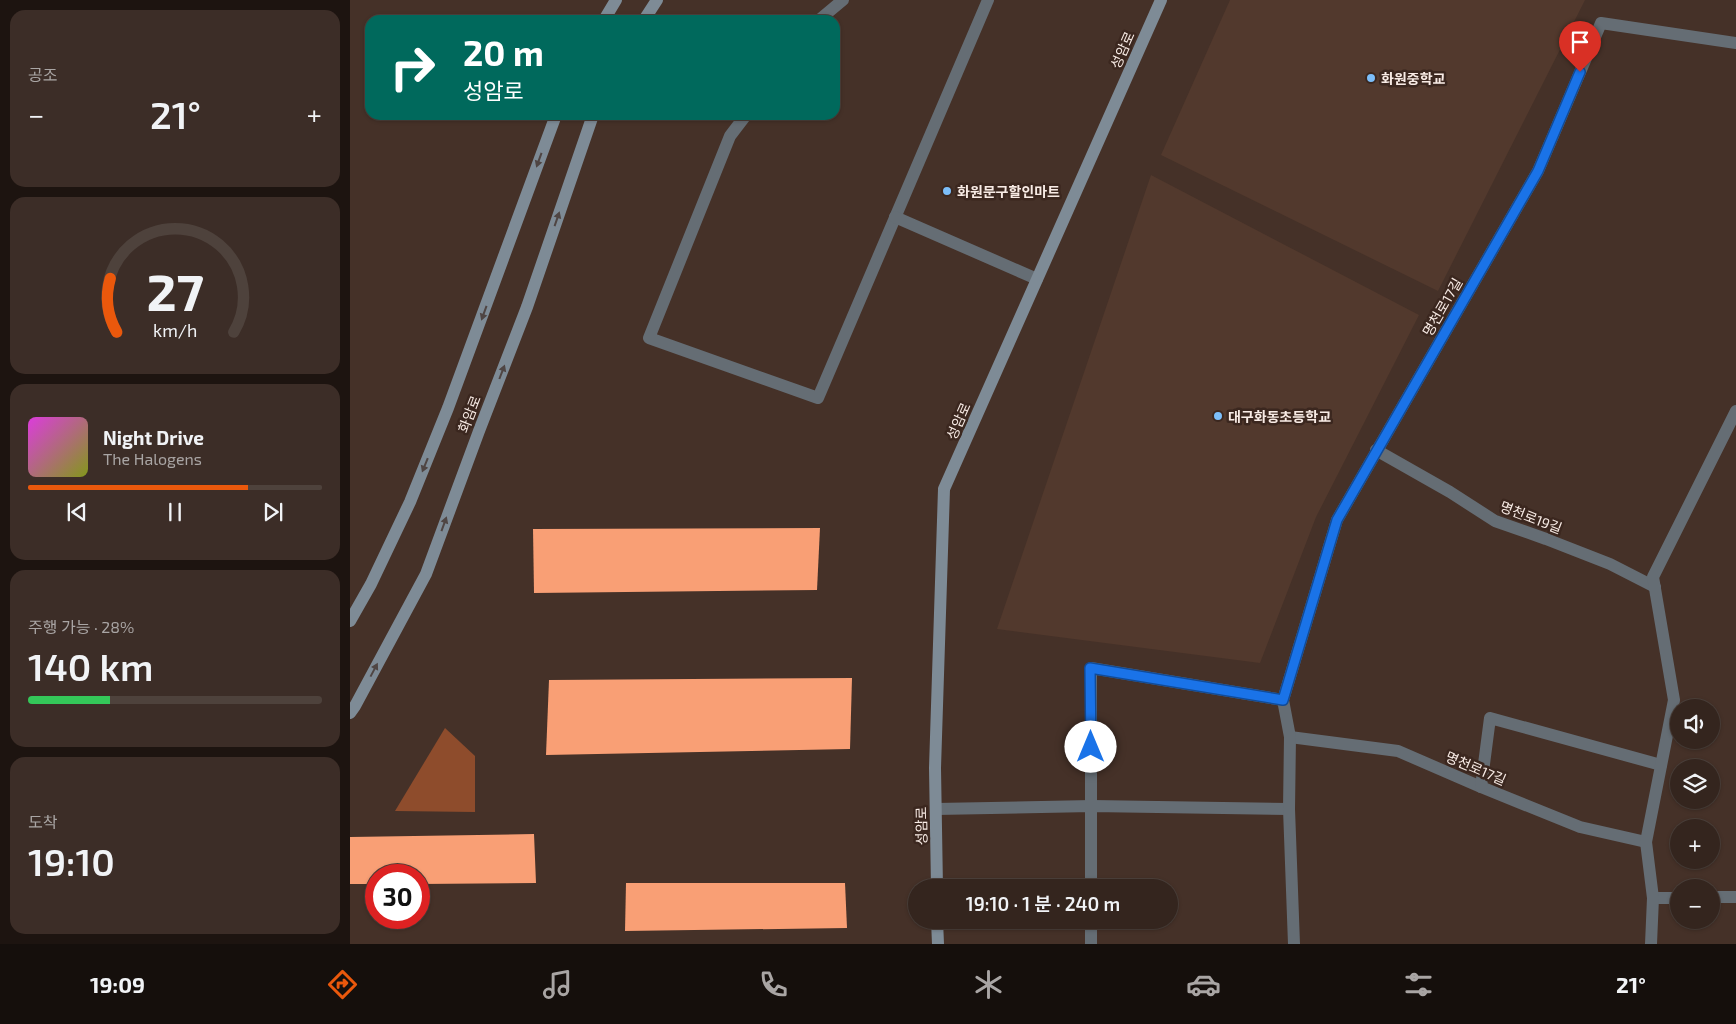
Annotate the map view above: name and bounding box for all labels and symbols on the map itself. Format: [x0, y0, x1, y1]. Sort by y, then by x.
pin [1559, 21, 1601, 72]
street label: 성암로 [1106, 29, 1138, 71]
place label: 화원중학교 [1381, 70, 1446, 87]
marker: 화원중학교 [1365, 72, 1377, 84]
one-way arrow [535, 153, 542, 168]
place label: 화원문구할인마트 [957, 183, 1060, 200]
marker: 화원문구할인마트 [941, 185, 953, 197]
one-way arrow [554, 212, 561, 227]
street label: 명천로17길 [1419, 275, 1465, 339]
one-way arrow [480, 306, 487, 321]
one-way arrow [498, 365, 506, 379]
street label: 화암로 [454, 393, 484, 435]
street label: 성암로 [942, 400, 974, 442]
place label: 대구화동초등학교 [1228, 408, 1331, 425]
marker: 대구화동초등학교 [1212, 410, 1224, 422]
one-way arrow [421, 458, 429, 473]
street label: 명천로19길 [1498, 497, 1564, 537]
one-way arrow [440, 516, 448, 531]
one-way arrow [370, 663, 378, 678]
position arrow [1064, 720, 1116, 772]
street label: 명천로17길 [1443, 748, 1509, 788]
street label: 성암로 [912, 806, 930, 845]
speed limit sign: 30 [365, 864, 430, 929]

